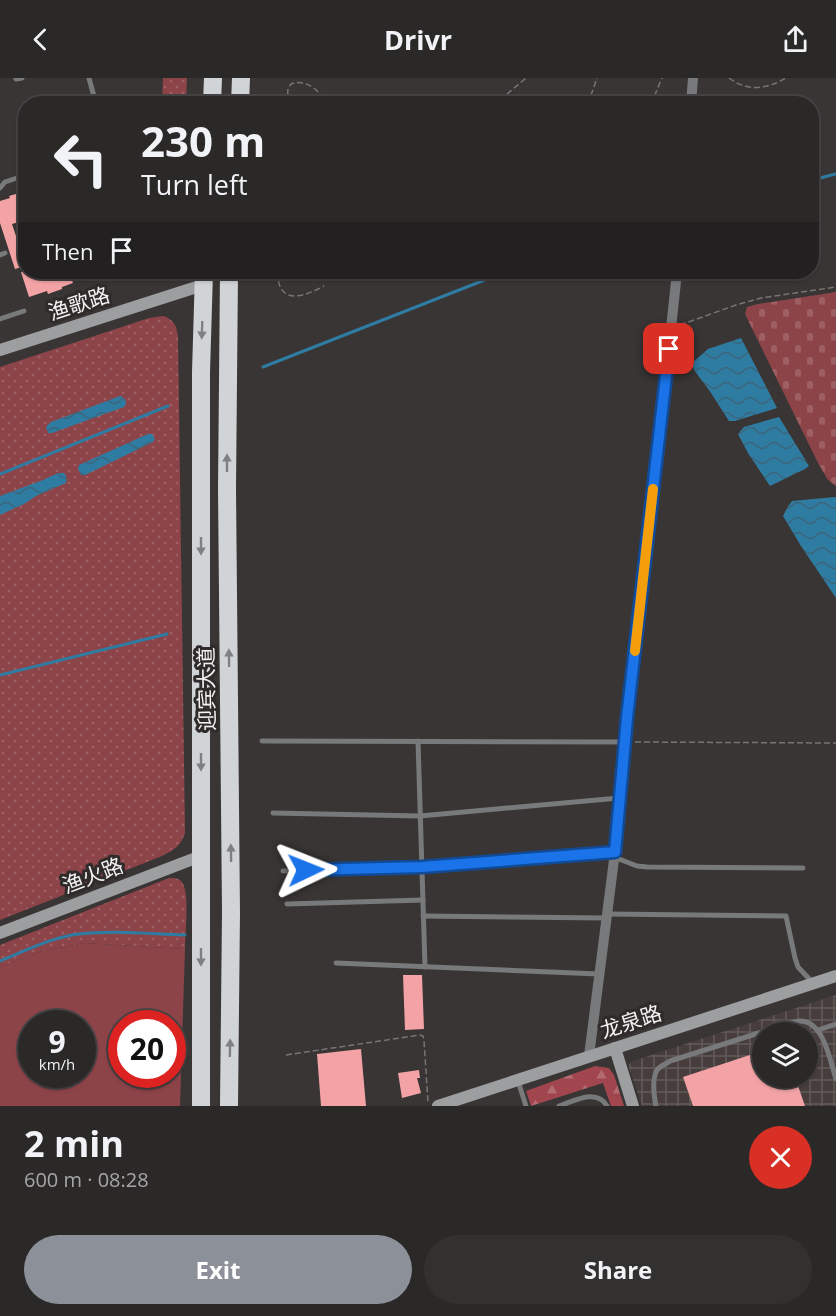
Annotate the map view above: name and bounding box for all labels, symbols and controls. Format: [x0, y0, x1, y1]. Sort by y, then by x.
text: Drivr [384, 21, 452, 58]
icon: back [24, 23, 57, 56]
icon: share [779, 23, 812, 56]
text: 230 m [141, 112, 265, 169]
icon: left [42, 120, 120, 198]
text: Turn left [141, 166, 248, 203]
icon: arrive [105, 234, 138, 267]
text: Then [42, 236, 93, 266]
street label: 渔歌路 [44, 280, 113, 326]
one-way arrow [198, 320, 207, 339]
pin [643, 323, 694, 374]
icon: arrive [652, 332, 685, 365]
one-way arrow [222, 453, 232, 472]
one-way arrow [196, 536, 206, 555]
street label: 迎宾大道 [191, 647, 221, 731]
one-way arrow [224, 648, 234, 667]
one-way arrow [196, 752, 206, 771]
position arrow [274, 838, 338, 902]
one-way arrow [226, 843, 235, 862]
street label: 渔火路 [58, 851, 127, 899]
one-way arrow [196, 947, 206, 966]
street label: 龙泉路 [596, 998, 665, 1044]
speed limit sign: 20 [108, 1010, 186, 1088]
text: 9 [48, 1021, 66, 1062]
map controls [752, 1022, 818, 1088]
button: layers [752, 1022, 818, 1088]
one-way arrow [225, 1038, 235, 1057]
text: km/h [39, 1054, 75, 1074]
text: 2 min [24, 1119, 124, 1168]
button: close [749, 1126, 812, 1189]
text: 600 m · 08:28 [24, 1166, 149, 1193]
button: Exit [24, 1235, 412, 1304]
button: Share [424, 1235, 812, 1304]

